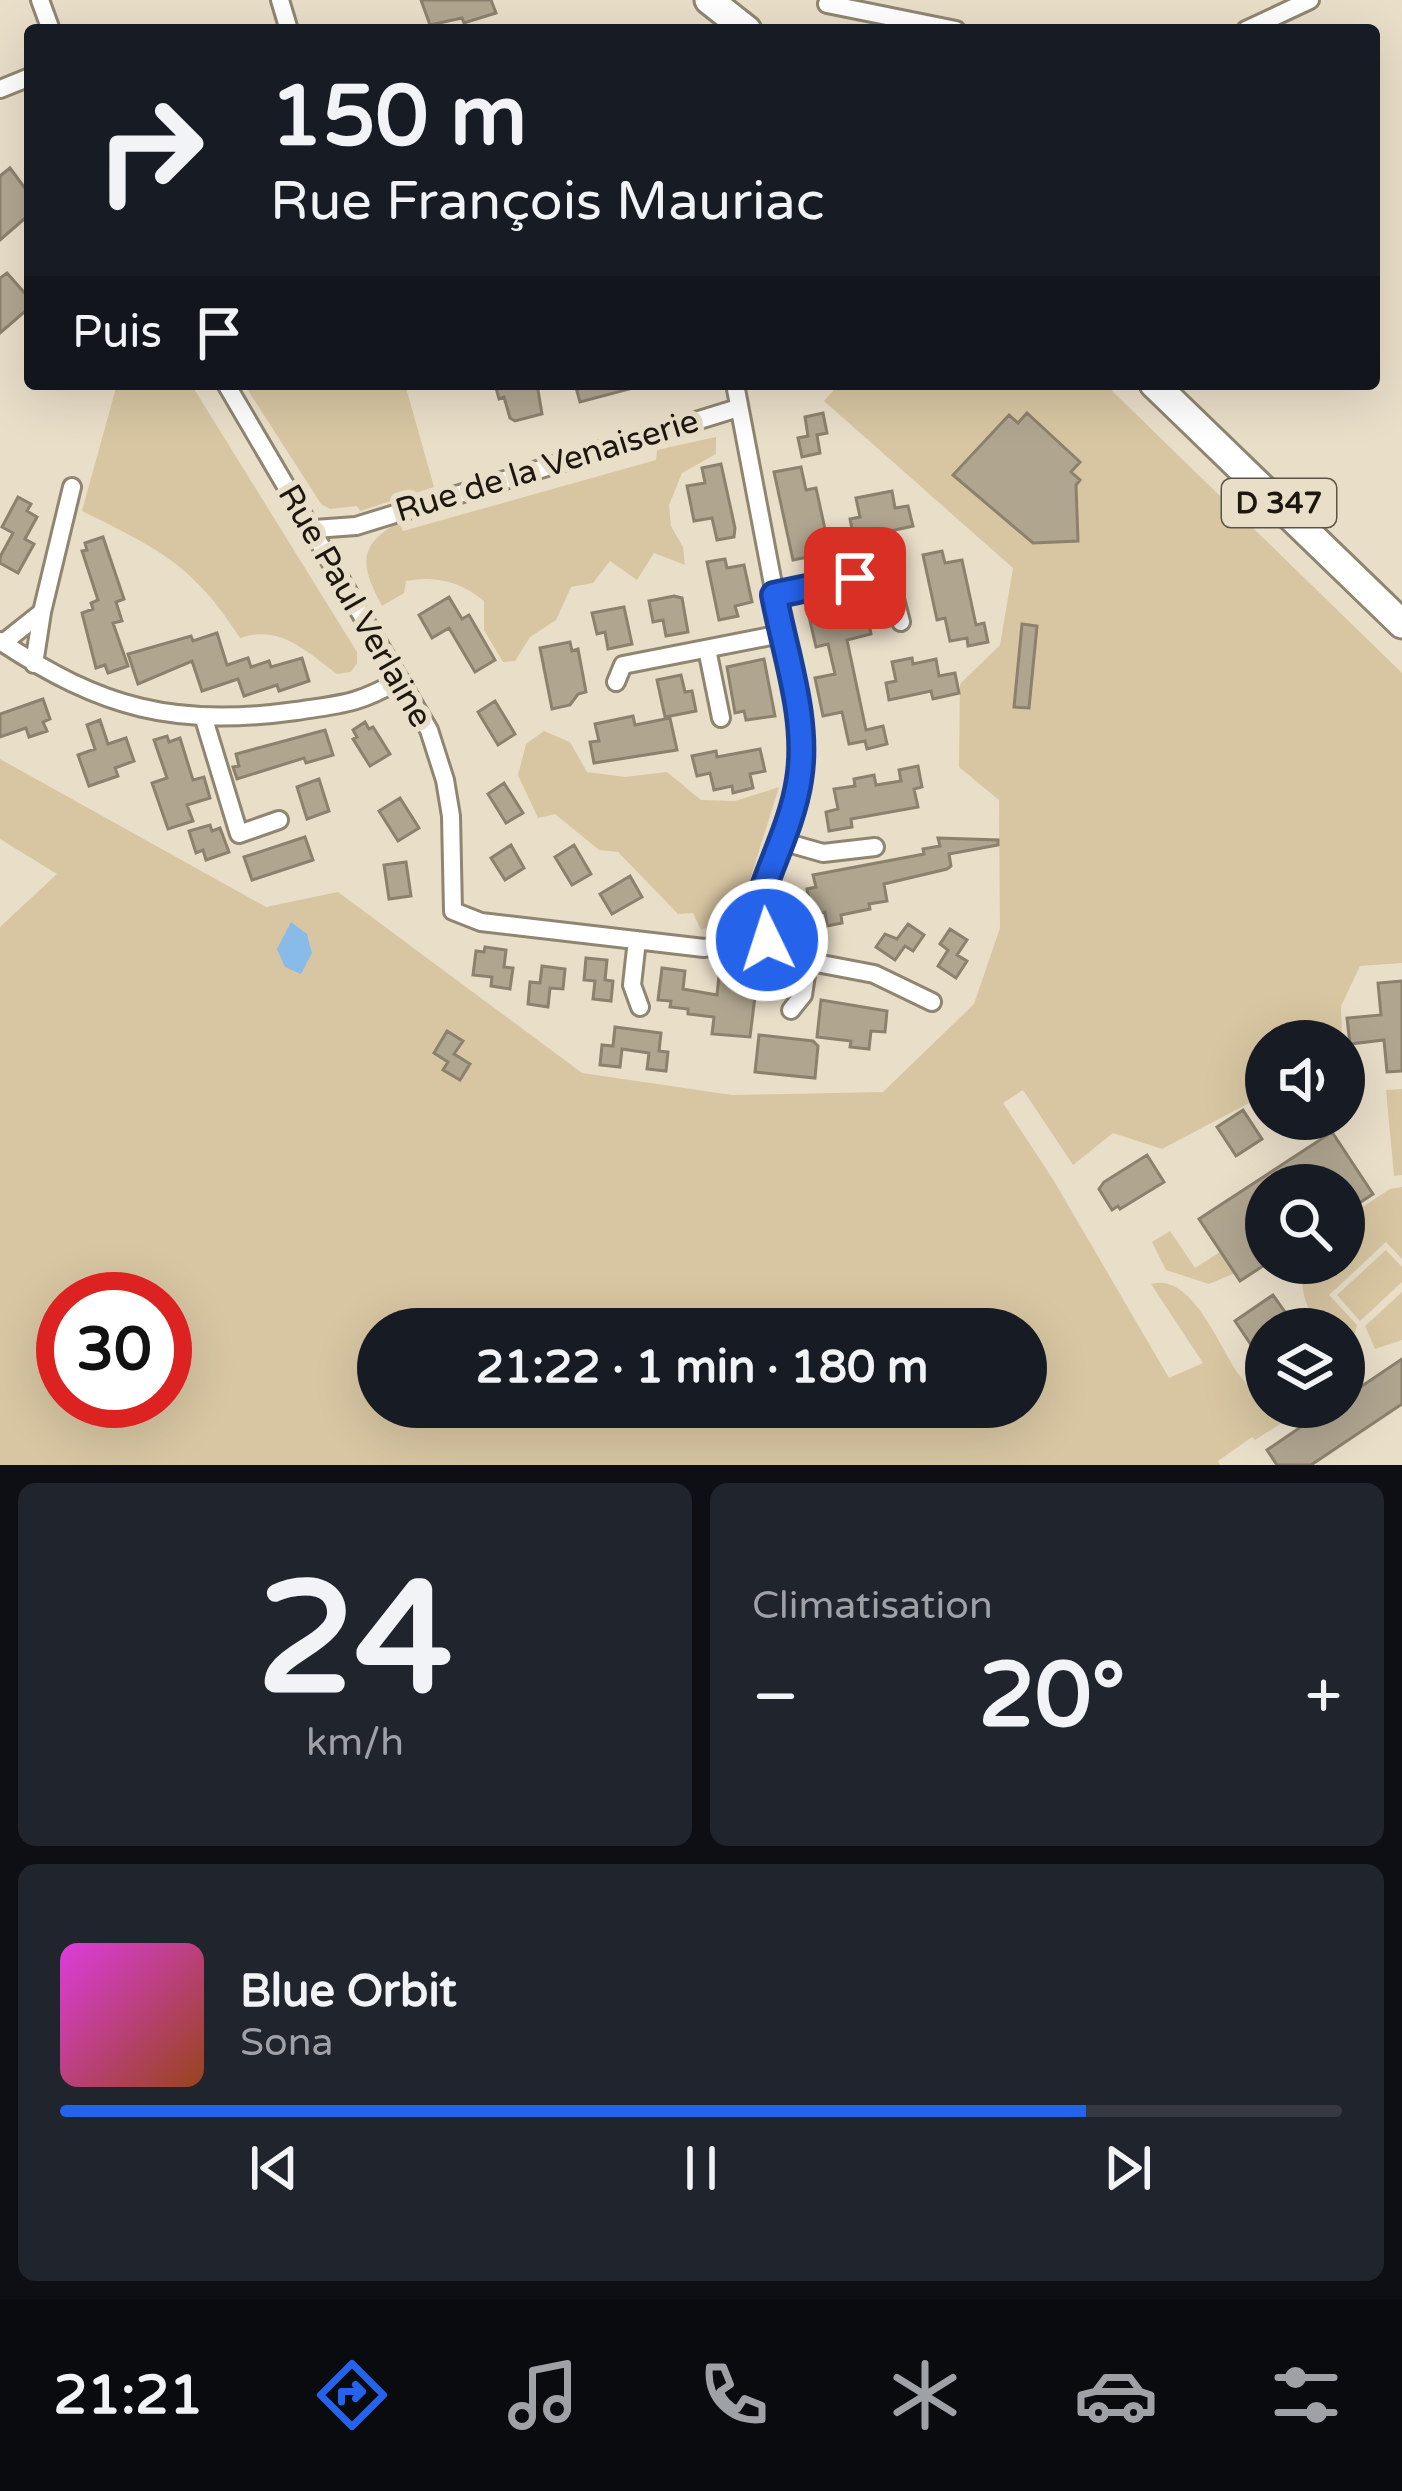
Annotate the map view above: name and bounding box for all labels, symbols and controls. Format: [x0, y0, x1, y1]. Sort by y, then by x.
text: 150 m [270, 67, 527, 168]
icon: right [72, 72, 228, 228]
text: Rue François Mauriac [270, 169, 824, 234]
icon: arrive [186, 300, 252, 366]
text: Puis [72, 306, 162, 360]
street label: Rue de la Venaiserie [391, 401, 703, 531]
street label: Rue Paul Verlaine [270, 478, 440, 734]
road number: D 347 [1222, 479, 1336, 527]
pin [804, 527, 906, 629]
icon: arrive [822, 545, 888, 611]
position arrow [704, 877, 830, 1003]
map controls [1245, 1020, 1365, 1428]
button: sound [1245, 1020, 1365, 1140]
button: search [1245, 1164, 1365, 1284]
speed limit sign: 30 [36, 1272, 192, 1428]
button: layers [1245, 1308, 1365, 1428]
text: 21:22 · 1 min · 180 m [476, 1341, 928, 1395]
text: 24 [257, 1547, 453, 1735]
text: Climatisation [752, 1582, 993, 1629]
text: 20° [978, 1642, 1125, 1751]
text: − [752, 1657, 799, 1737]
text: + [1305, 1657, 1342, 1737]
text: km/h [306, 1719, 404, 1766]
text: Blue Orbit [240, 1965, 457, 2019]
text: Sona [240, 2019, 333, 2066]
icon: previous [241, 2135, 307, 2201]
icon: pause [668, 2135, 734, 2201]
icon: next [1095, 2135, 1161, 2201]
icon: directions [310, 2353, 394, 2437]
icon: music [501, 2353, 585, 2437]
icon: phone [692, 2353, 776, 2437]
icon: climate [883, 2353, 967, 2437]
icon: car [1074, 2353, 1158, 2437]
icon: filters [1264, 2353, 1348, 2437]
text: 21:21 [53, 2363, 203, 2428]

